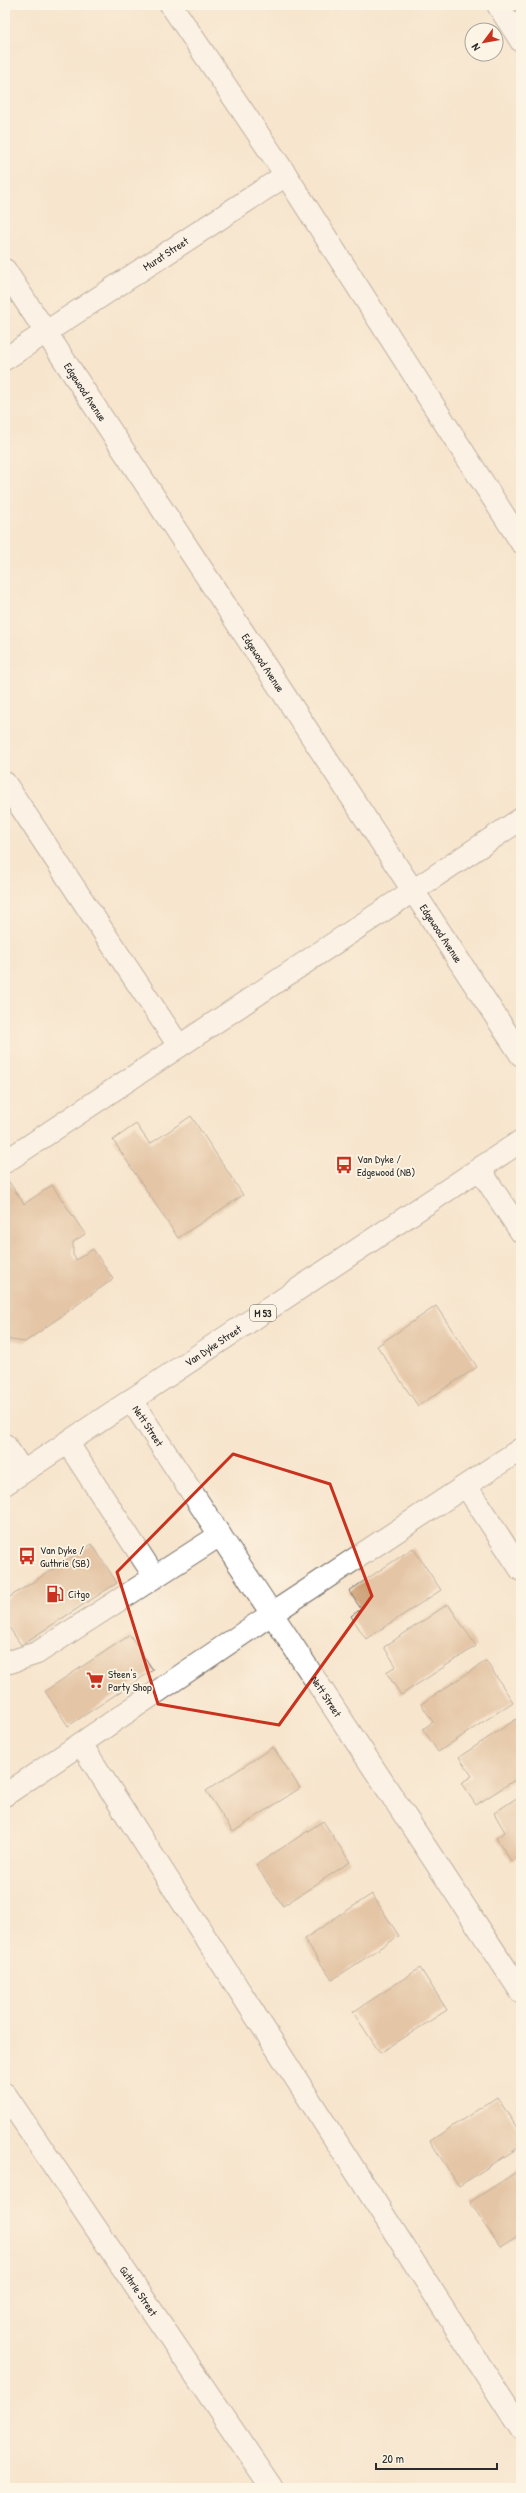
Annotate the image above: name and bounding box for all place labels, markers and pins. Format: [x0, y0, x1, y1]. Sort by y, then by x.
place label: Van Dyke / Edgewood (NB) [357, 1152, 415, 1179]
bus stop icon: Van Dyke / Edgewood (NB) [334, 1155, 354, 1175]
place label: Van Dyke / Guthrie (SB) [40, 1543, 90, 1570]
bus stop icon: Van Dyke / Guthrie (SB) [17, 1546, 37, 1566]
fuel station icon: Citgo [45, 1584, 65, 1604]
place label: Citgo [68, 1587, 90, 1601]
place label: Steen's Party Shop [108, 1667, 152, 1694]
supermarket icon: Steen's Party Shop [85, 1670, 105, 1690]

